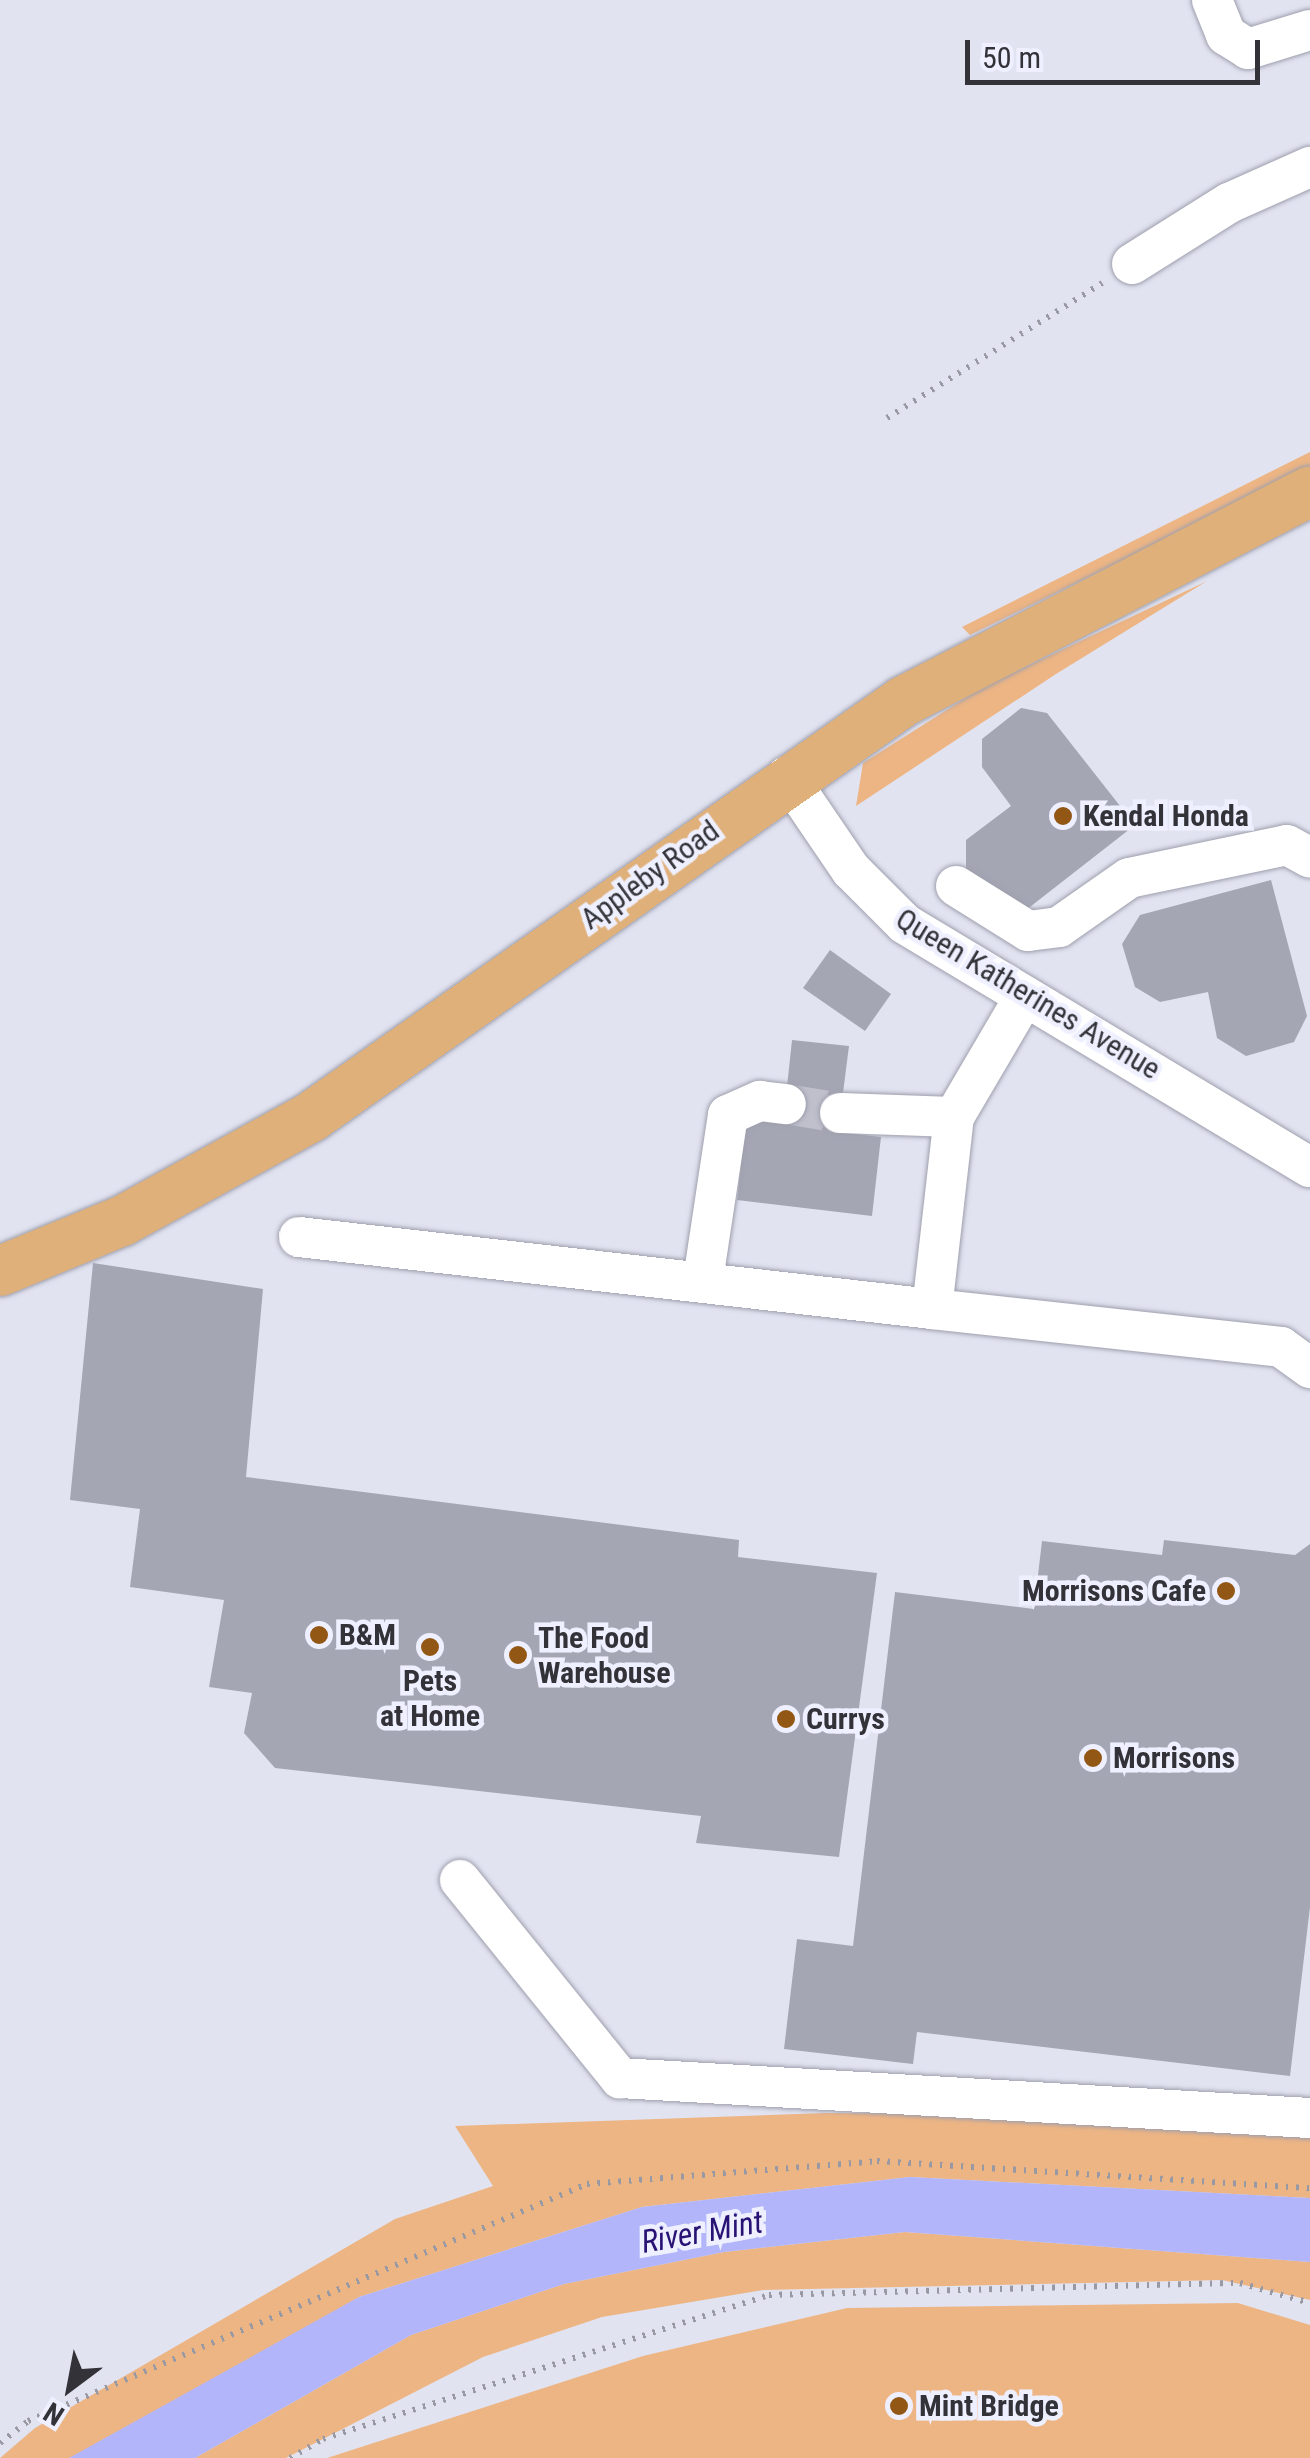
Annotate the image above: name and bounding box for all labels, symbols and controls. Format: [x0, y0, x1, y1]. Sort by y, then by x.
scale bar [970, 20, 1265, 82]
text: 50 m [982, 40, 1041, 75]
place label: Kendal Honda [1083, 798, 1249, 834]
marker: Kendal Honda [1052, 805, 1074, 827]
street label: Appleby Road [574, 813, 726, 937]
street label: Queen Katherines Avenue [889, 901, 1167, 1087]
place label: Morrisons Cafe [1022, 1573, 1206, 1609]
marker: Morrisons Cafe [1215, 1580, 1237, 1602]
place label: B&M [339, 1617, 396, 1653]
place label: The Food Warehouse [538, 1620, 671, 1690]
marker: B&M [308, 1624, 330, 1646]
marker: Pets at Home [419, 1636, 441, 1658]
marker: The Food Warehouse [507, 1644, 529, 1666]
place label: Pets at Home [380, 1663, 480, 1734]
place label: Currys [806, 1701, 885, 1737]
marker: Currys [775, 1708, 797, 1730]
place label: Morrisons [1113, 1740, 1235, 1776]
marker: Morrisons [1082, 1747, 1104, 1769]
water label: River Mint [638, 2202, 766, 2262]
north arrow [20, 2338, 120, 2438]
place label: Mint Bridge [919, 2388, 1059, 2424]
text: N [38, 2395, 70, 2432]
marker: Mint Bridge [888, 2395, 910, 2417]

